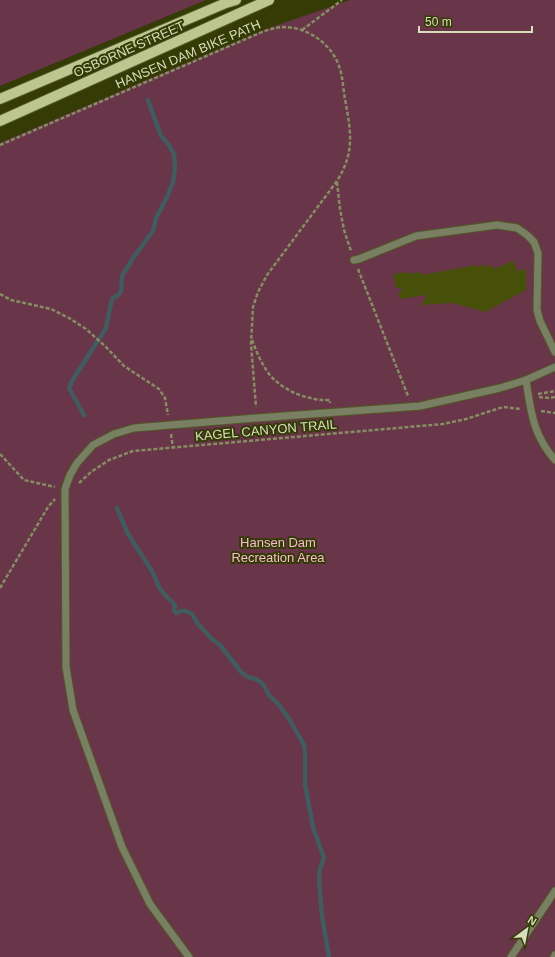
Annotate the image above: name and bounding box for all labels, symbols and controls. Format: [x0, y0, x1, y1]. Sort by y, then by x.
scale bar [419, 8, 532, 34]
text: 50 m [425, 15, 452, 29]
street label: HANSEN DAM BIKE PATH [113, 17, 263, 91]
street label: OSBORNE STREET [71, 18, 187, 80]
street label: KAGEL CANYON TRAIL [194, 416, 338, 444]
park label: Hansen Dam Recreation Area [231, 535, 325, 565]
north arrow [507, 909, 547, 949]
text: N [526, 913, 539, 928]

